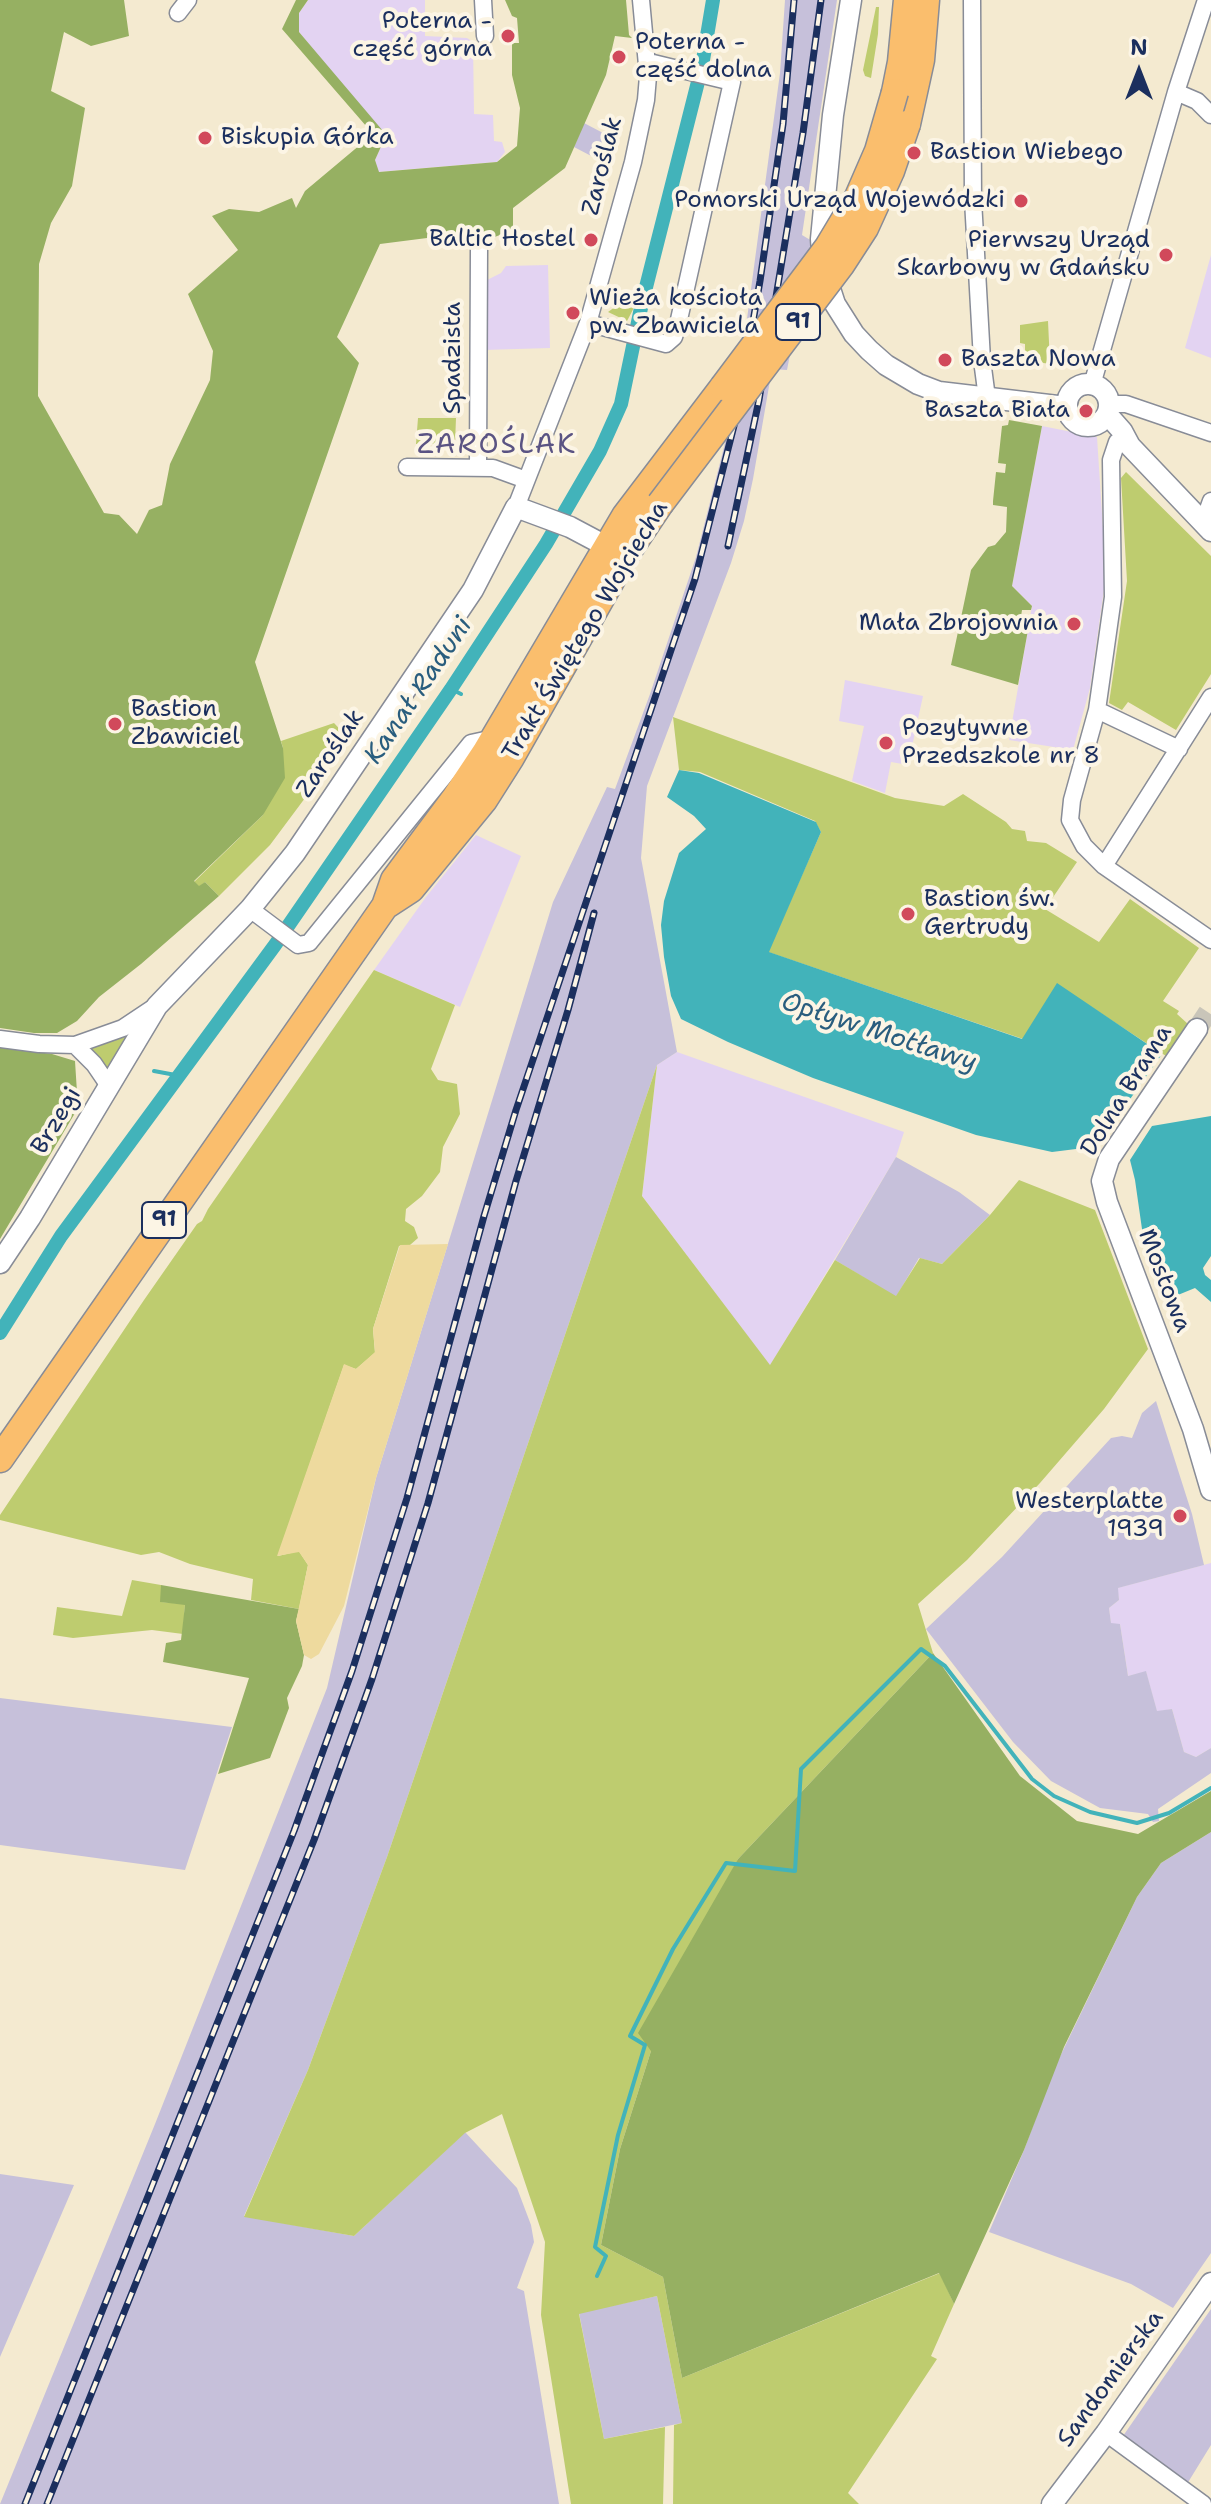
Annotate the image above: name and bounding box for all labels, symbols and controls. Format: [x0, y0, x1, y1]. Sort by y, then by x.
place label: Poterna - część górna [353, 8, 492, 64]
marker: Poterna - część górna [499, 27, 517, 45]
place label: Poterna - część dolna [635, 29, 772, 85]
north arrow [1099, 32, 1179, 112]
text: N [1130, 33, 1148, 62]
marker: Poterna - część dolna [610, 48, 628, 66]
street label: Zaroślak [577, 114, 629, 218]
place label: Biskupia Górka [221, 124, 394, 152]
marker: Biskupia Górka [196, 129, 214, 147]
place label: Bastion Wiebego [930, 139, 1123, 167]
marker: Bastion Wiebego [905, 144, 923, 162]
place label: Pomorski Urząd Wojewódzki [674, 187, 1005, 215]
marker: Pomorski Urząd Wojewódzki [1012, 192, 1030, 210]
place label: Baltic Hostel [429, 226, 575, 254]
place label: Pierwszy Urząd Skarbowy w Gdańsku [897, 227, 1150, 283]
marker: Baltic Hostel [582, 231, 600, 249]
marker: Pierwszy Urząd Skarbowy w Gdańsku [1157, 246, 1175, 264]
place label: Wieża kościoła pw. Zbawiciela [589, 285, 762, 341]
street label: Spadzista [440, 302, 468, 414]
marker: Wieża kościoła pw. Zbawiciela [564, 304, 582, 322]
road number: 91 [776, 304, 820, 340]
place label: Baszta Nowa [961, 346, 1116, 374]
marker: Baszta Nowa [936, 351, 954, 369]
place label: Baszta Biała [924, 397, 1070, 425]
marker: Baszta Biała [1077, 402, 1095, 420]
district label: ZAROŚLAK [417, 429, 577, 463]
street label: Trakt Świętego Wojciecha [497, 496, 675, 766]
place label: Mała Zbrojownia [859, 610, 1058, 638]
water label: Kanał Raduni [358, 612, 480, 770]
marker: Mała Zbrojownia [1065, 615, 1083, 633]
place label: Bastion Zbawiciel [131, 696, 240, 752]
street label: Zaroślak [291, 704, 371, 804]
marker: Bastion Zbawiciel [106, 715, 124, 733]
place label: Pozytywne Przedszkole nr 8 [902, 715, 1100, 771]
marker: Pozytywne Przedszkole nr 8 [877, 734, 895, 752]
place label: Bastion św. Gertrudy [924, 886, 1055, 942]
marker: Bastion św. Gertrudy [899, 905, 917, 923]
water label: Opływ Motławy [777, 987, 981, 1079]
street label: Dolna Brama [1075, 1020, 1179, 1162]
street label: Brzegi [26, 1082, 88, 1160]
road number: 91 [142, 1202, 186, 1238]
street label: Mostowa [1131, 1225, 1197, 1337]
place label: Westerplatte 1939 [1015, 1488, 1164, 1544]
marker: Westerplatte 1939 [1171, 1507, 1189, 1525]
street label: Sandomierska [1052, 2305, 1170, 2453]

